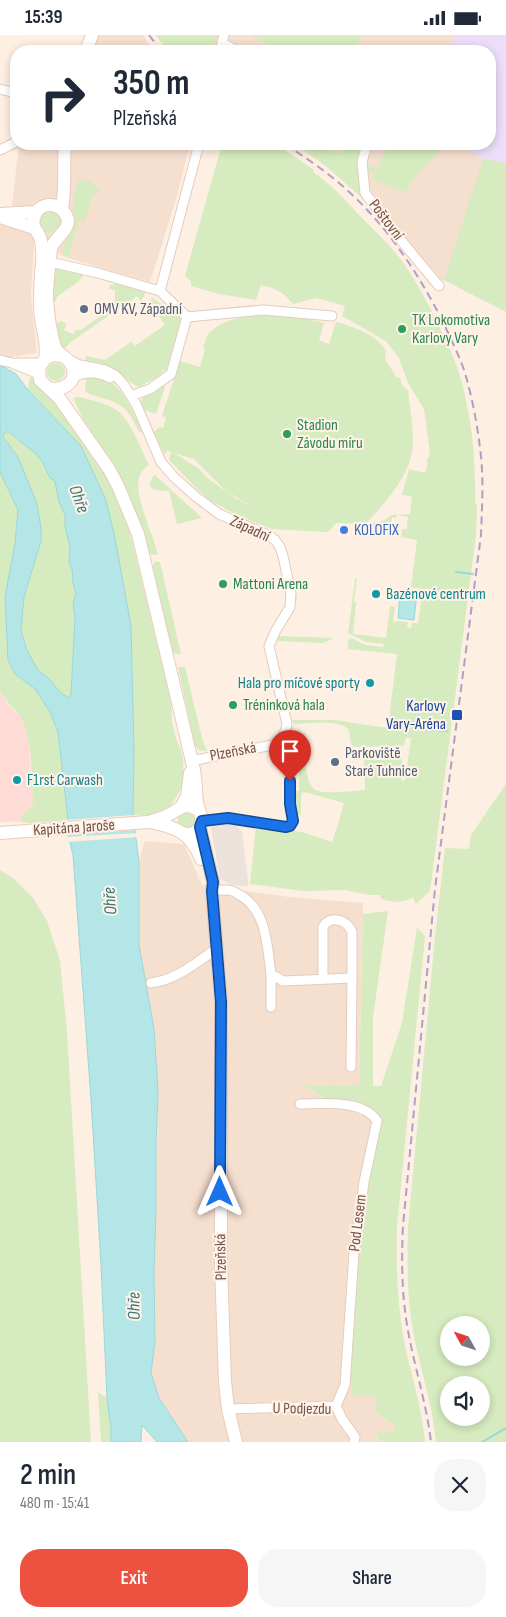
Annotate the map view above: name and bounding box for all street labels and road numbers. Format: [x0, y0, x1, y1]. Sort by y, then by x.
street label: Poštovní [364, 196, 408, 244]
street label: Západní [227, 512, 273, 546]
street label: Plzeňská [208, 738, 258, 766]
street label: Kapitána Jaroše [32, 816, 116, 840]
street label: Pod Lesem [345, 1193, 371, 1253]
street label: Plzeňská [211, 1234, 231, 1280]
street label: U Podjezdu [272, 1399, 332, 1419]

